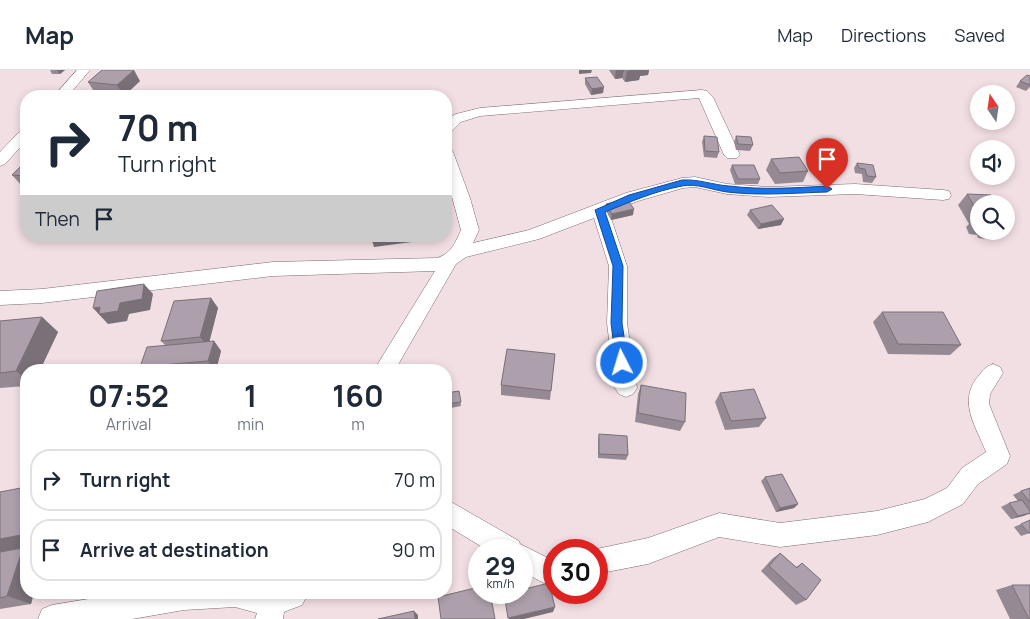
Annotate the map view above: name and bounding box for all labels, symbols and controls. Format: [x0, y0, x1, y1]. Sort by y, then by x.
text: Map [25, 18, 74, 51]
text: Map [777, 23, 813, 47]
text: Directions [841, 23, 926, 47]
text: Saved [954, 23, 1005, 47]
north arrow [970, 85, 1015, 130]
map controls [970, 85, 1015, 240]
text: 70 m [118, 104, 198, 152]
icon: right [35, 110, 100, 175]
pin [806, 138, 848, 189]
button: sound [970, 140, 1015, 185]
icon: arrive [813, 145, 841, 173]
text: Turn right [118, 149, 216, 179]
button: search [970, 195, 1015, 240]
icon: arrive [90, 205, 118, 233]
text: Then [35, 206, 80, 232]
position arrow [595, 336, 647, 388]
text: 07:52 [88, 375, 169, 416]
text: 1 [244, 375, 257, 416]
text: 160 [332, 375, 384, 416]
text: Arrival [106, 413, 151, 435]
text: min [237, 413, 264, 435]
text: m [351, 413, 365, 435]
icon: right [37, 466, 65, 494]
text: Turn right [80, 467, 170, 493]
text: 70 m [394, 467, 435, 493]
icon: arrive [37, 536, 65, 564]
text: Arrive at destination [80, 537, 269, 563]
text: 90 m [392, 537, 435, 563]
speed limit sign: 30 [543, 539, 608, 604]
text: 29 [485, 548, 516, 583]
text: km/h [487, 575, 514, 592]

